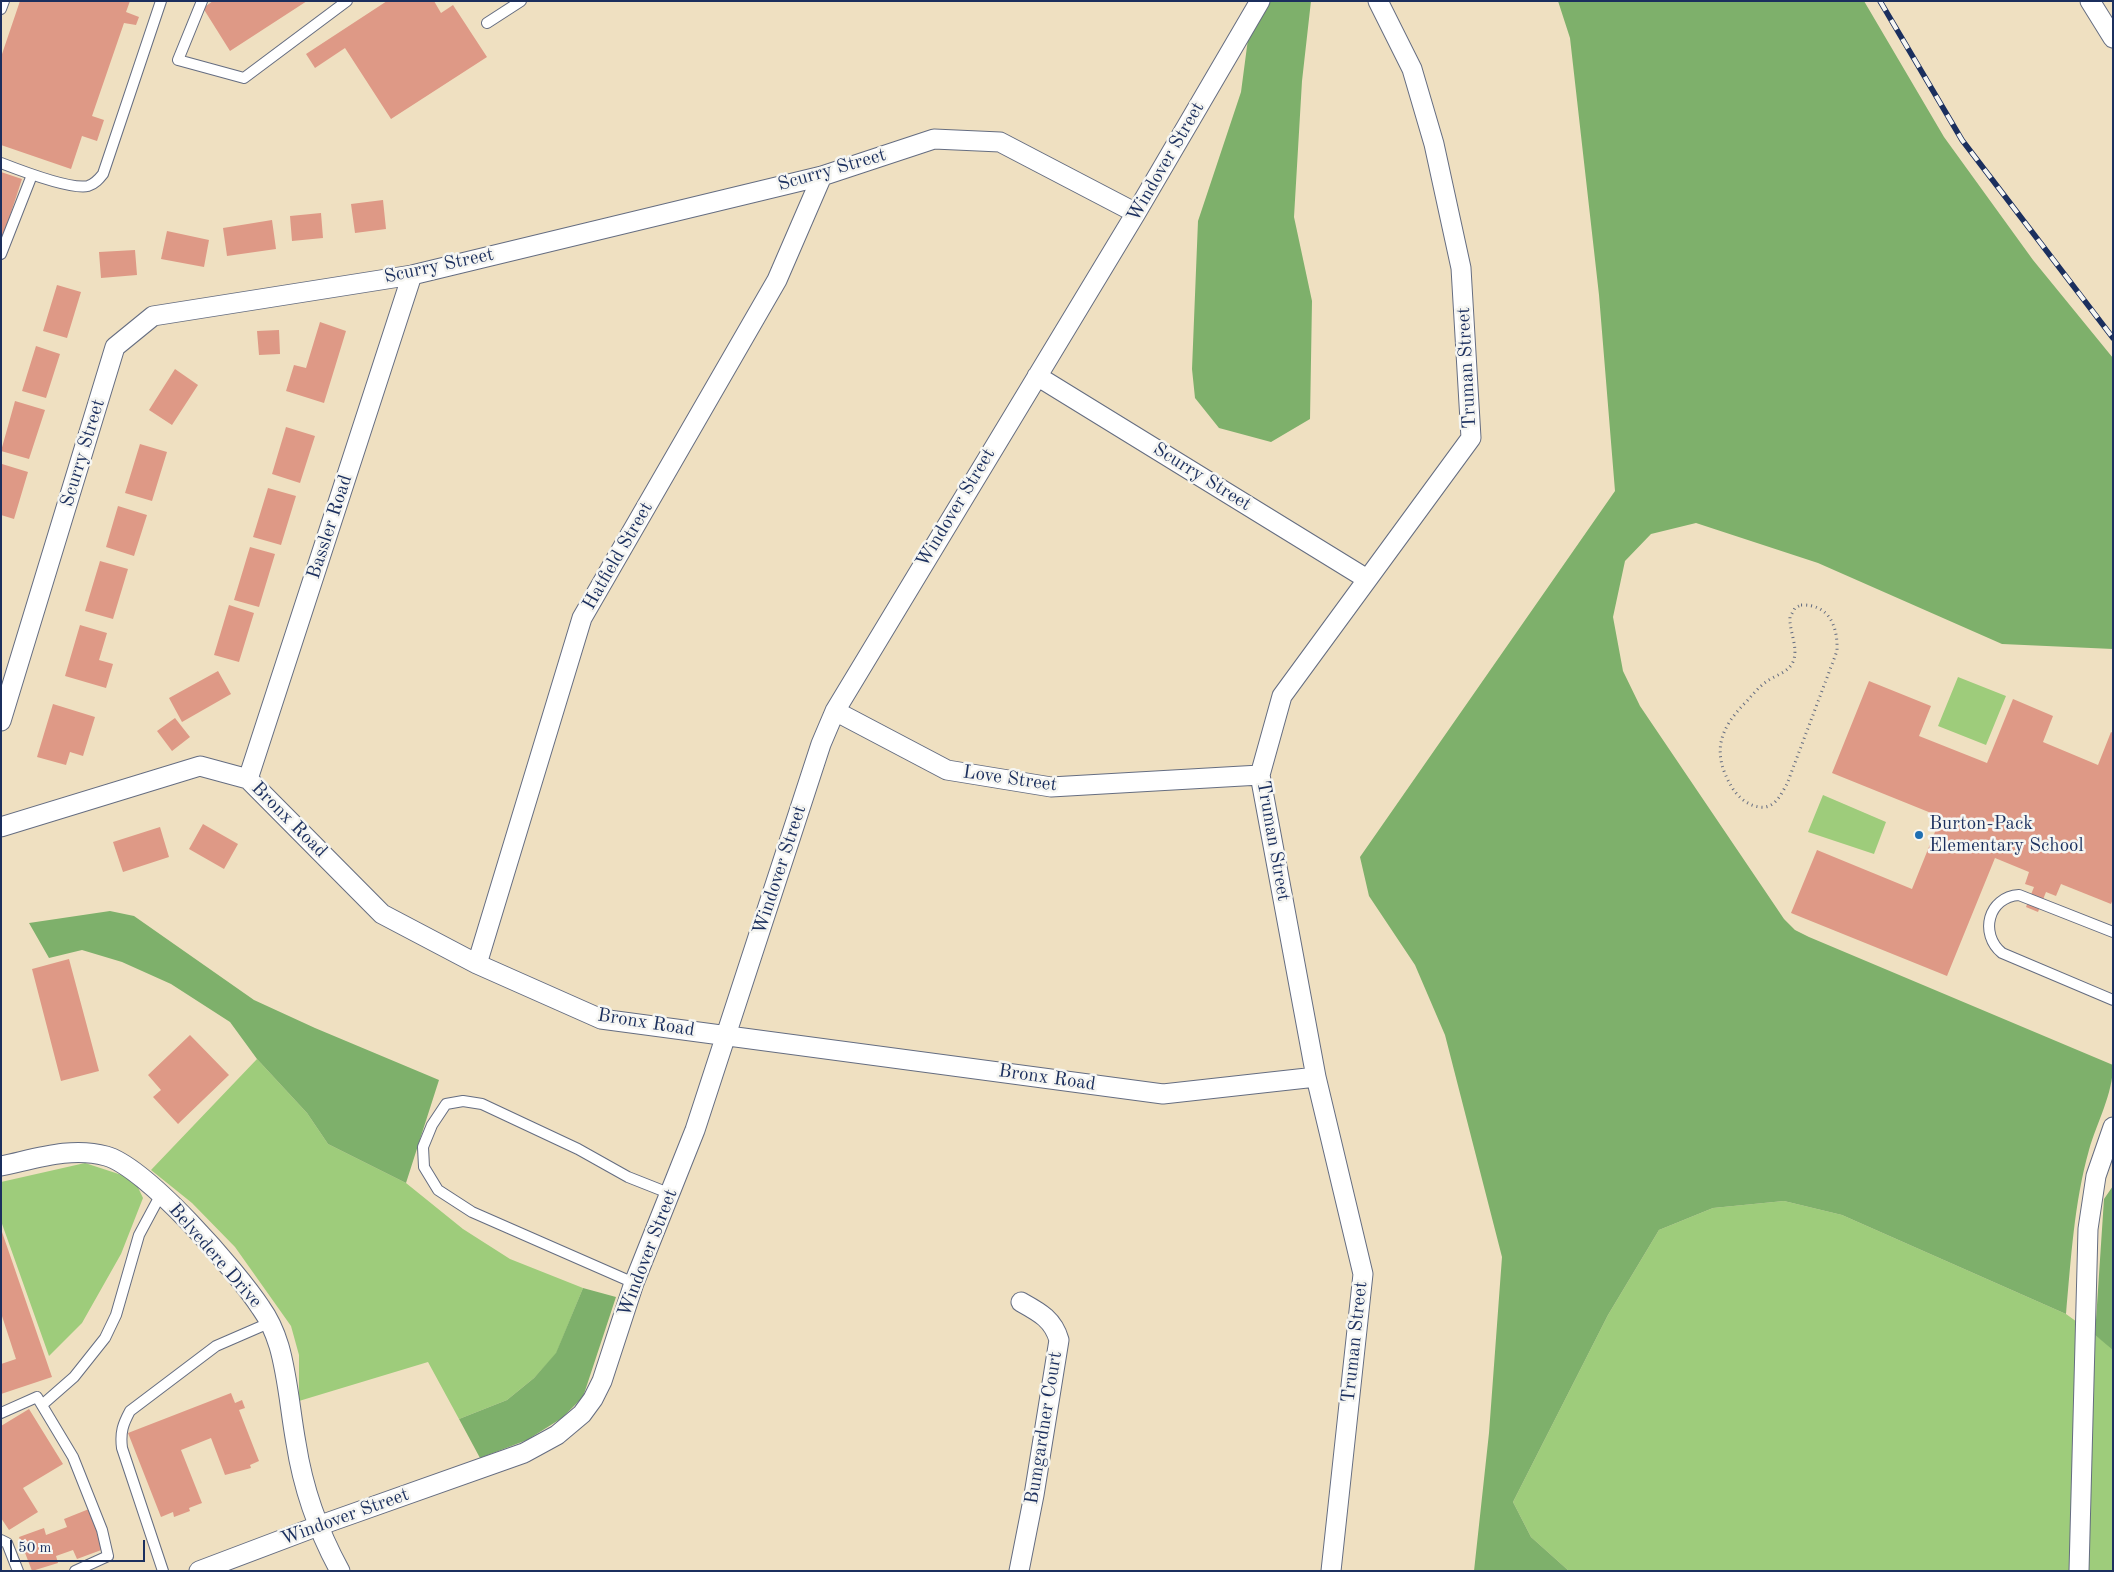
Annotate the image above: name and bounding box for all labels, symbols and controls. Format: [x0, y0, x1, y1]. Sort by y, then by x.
street label: Windover Street [1122, 98, 1210, 226]
street label: Scurry Street [775, 144, 889, 196]
street label: Scurry Street [382, 243, 496, 289]
street label: Truman Street [1452, 307, 1482, 429]
street label: Scurry Street [56, 396, 110, 510]
street label: Scurry Street [1149, 438, 1255, 516]
street label: Windover Street [912, 444, 1000, 572]
street label: Bassler Road [302, 472, 358, 582]
street label: Hatfield Street [578, 498, 658, 614]
street label: Love Street [961, 761, 1059, 797]
street label: Bronx Road [246, 777, 332, 863]
street label: Truman Street [1251, 779, 1295, 903]
street label: Windover Street [748, 802, 812, 938]
place label: Burton-Pack Elementary School [1929, 813, 2084, 857]
marker: Burton-Pack Elementary School [1913, 829, 1925, 841]
street label: Bronx Road [596, 1004, 696, 1042]
street label: Bronx Road [997, 1060, 1097, 1096]
street label: Windover Street [613, 1186, 683, 1320]
street label: Belvedere Drive [163, 1199, 267, 1313]
street label: Truman Street [1337, 1280, 1373, 1404]
street label: Bumgardner Court [1021, 1350, 1067, 1506]
street label: Windover Street [278, 1483, 412, 1551]
scale bar [12, 1530, 148, 1562]
text: 50 m [18, 1541, 52, 1556]

